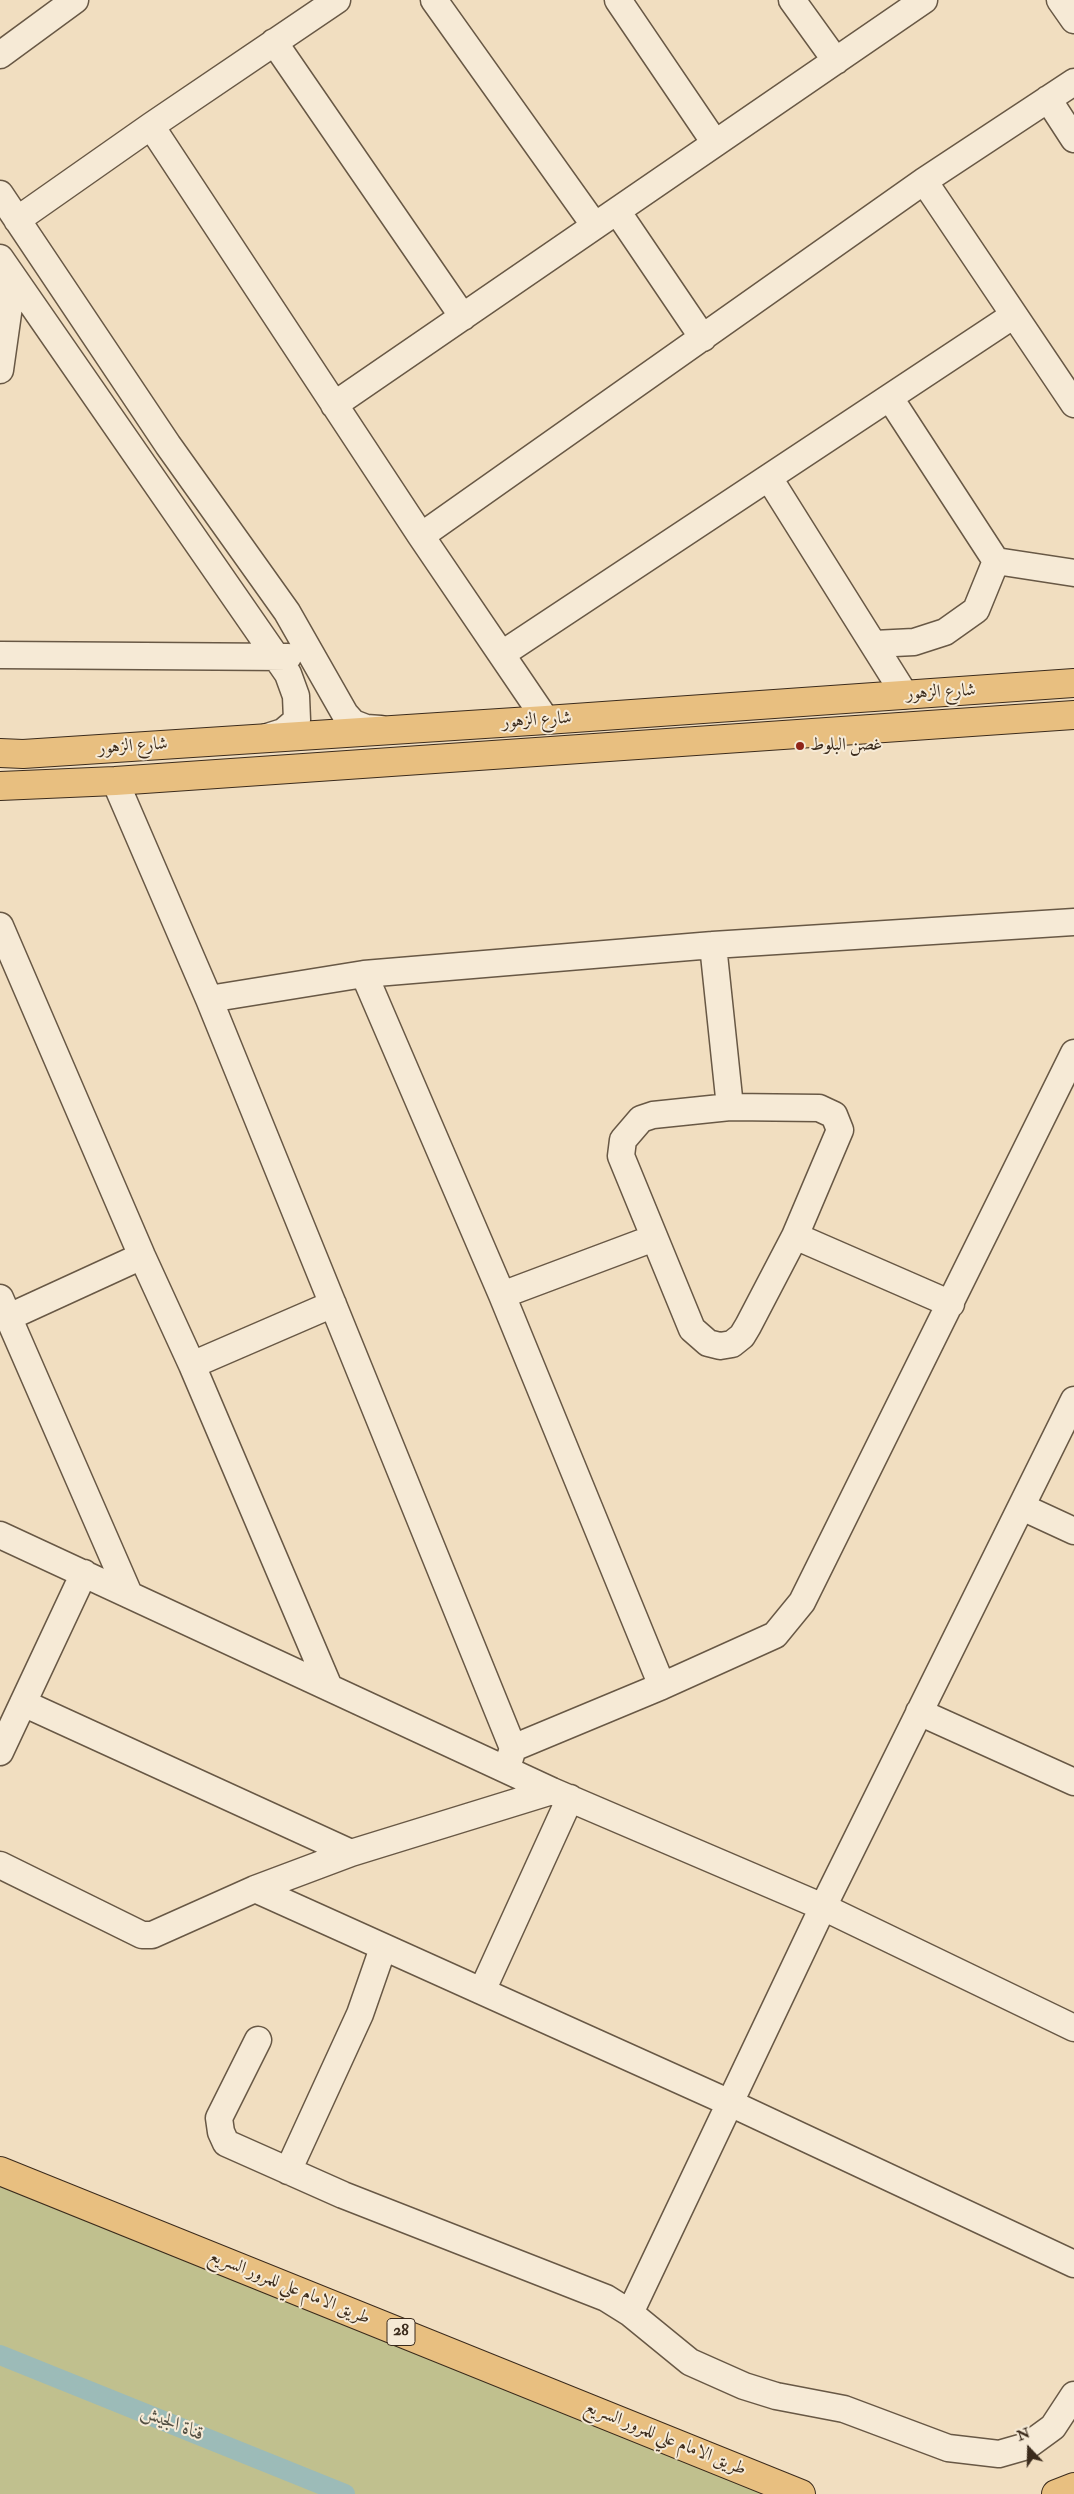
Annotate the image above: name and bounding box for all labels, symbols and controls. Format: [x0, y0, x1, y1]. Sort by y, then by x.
street label: شارع الزهور [906, 680, 976, 706]
street label: شارع الزهور [502, 708, 572, 734]
street label: شارع الزهور [98, 734, 168, 760]
place label: غصن البلوط [810, 735, 882, 757]
marker: غصن البلوط [794, 740, 806, 752]
street label: طريق الامام علي للمرور السريع [205, 2246, 373, 2330]
road number: 28 [387, 2318, 415, 2346]
street label: طريق الامام علي للمرور السريع [581, 2397, 749, 2481]
water label: قناة الجيش [137, 2401, 207, 2447]
north arrow [1004, 2424, 1054, 2474]
text: N [1015, 2424, 1032, 2445]

